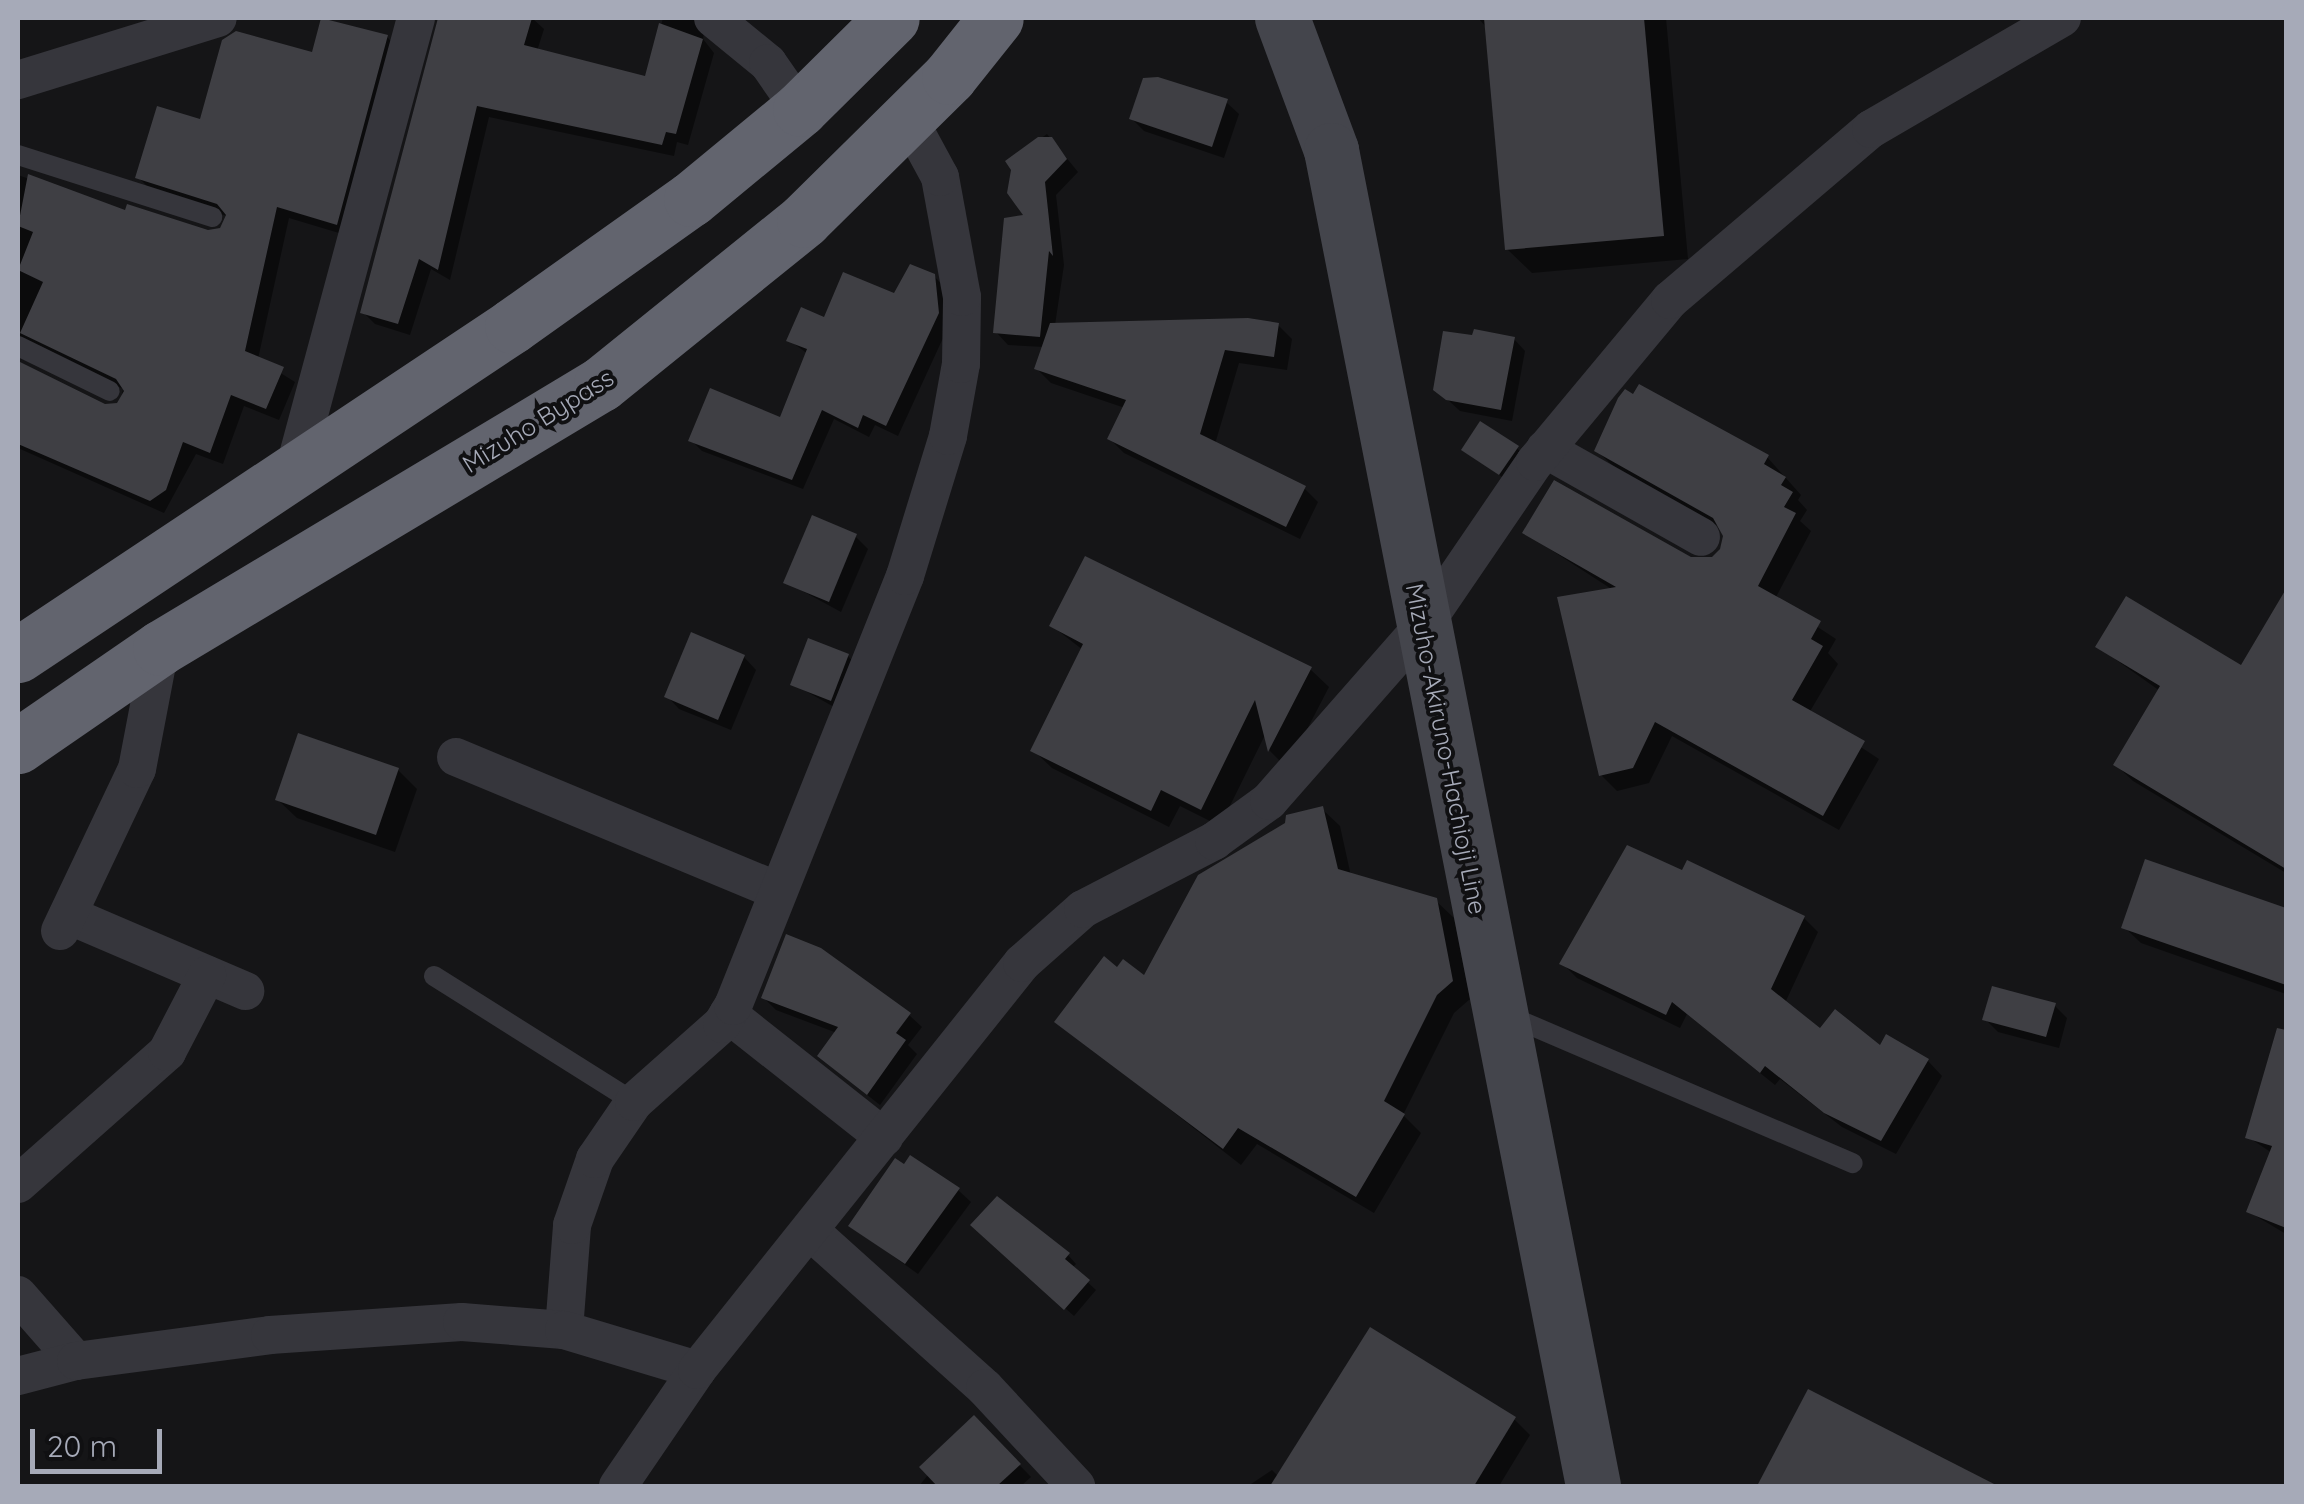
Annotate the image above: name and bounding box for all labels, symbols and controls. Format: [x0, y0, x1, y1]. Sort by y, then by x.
street label: Mizuho Bypass [457, 363, 619, 479]
street label: Mizuho-Akiruno-Hachioji Line [1399, 581, 1493, 917]
scale bar [35, 1409, 168, 1471]
text: 20 m [47, 1427, 117, 1465]

